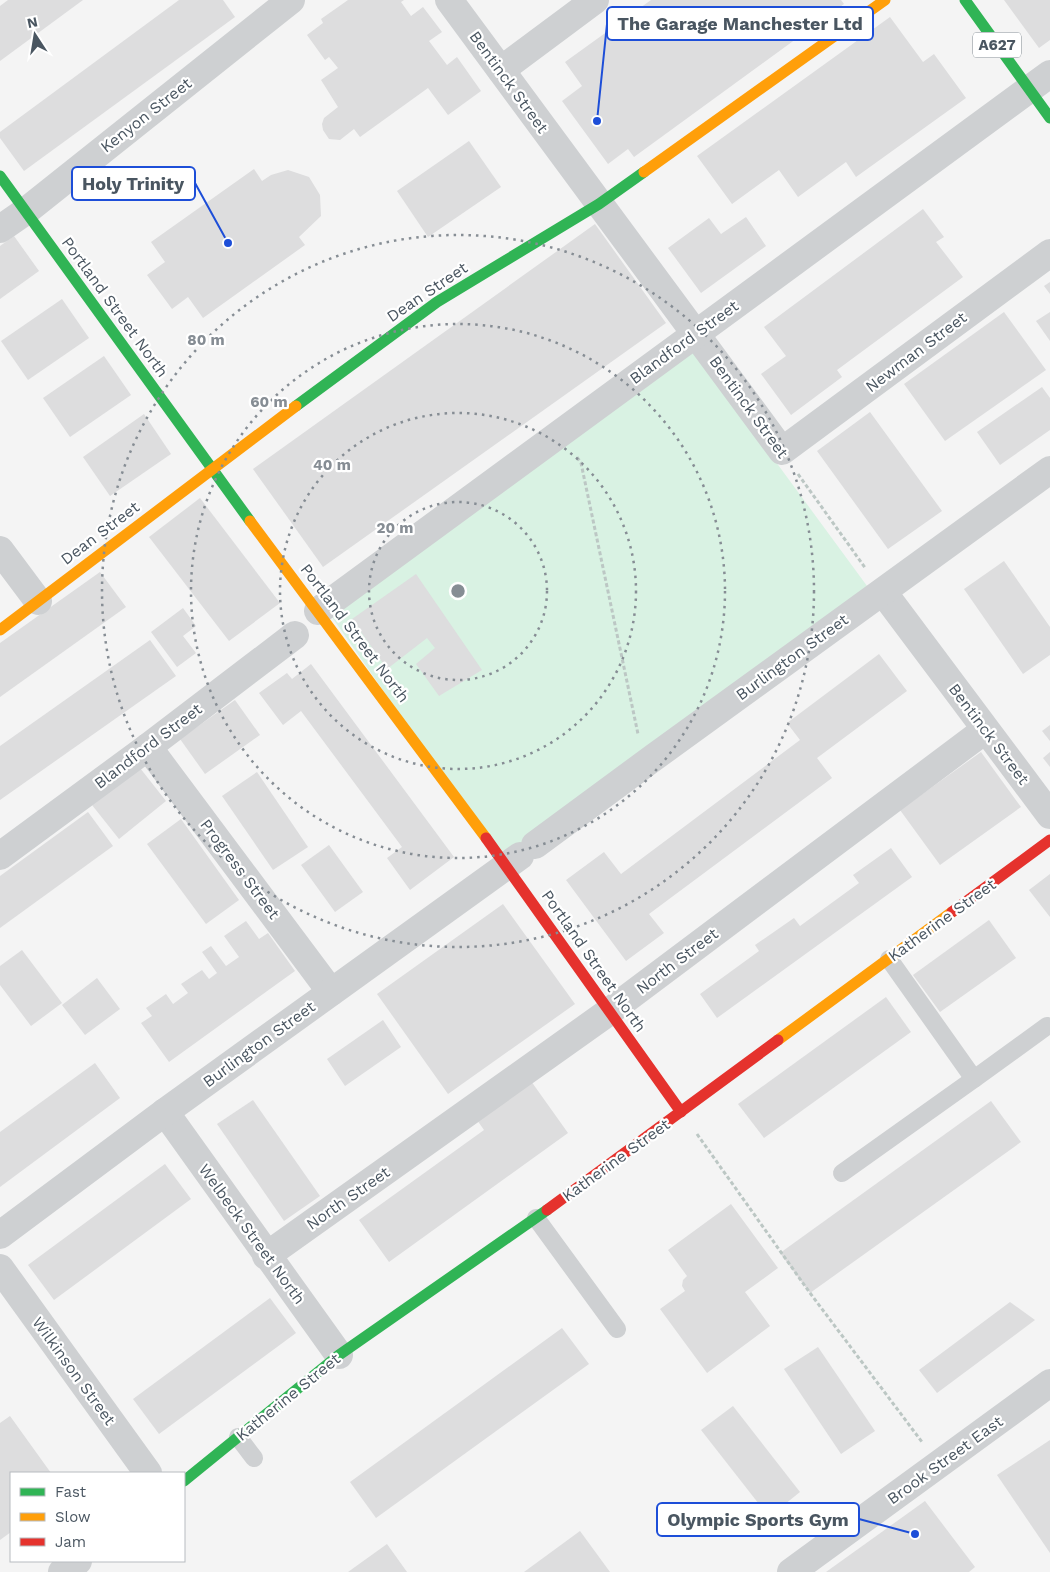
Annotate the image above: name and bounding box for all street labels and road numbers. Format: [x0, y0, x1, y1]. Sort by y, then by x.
street label: Bentinck Street [466, 27, 553, 137]
road number: A627 [973, 32, 1021, 58]
street label: Kenyon Street [97, 73, 195, 156]
street label: Portland Street North [58, 233, 172, 381]
street label: Dean Street [383, 258, 471, 326]
street label: Blandford Street [626, 296, 742, 388]
street label: Newman Street [862, 308, 971, 396]
street label: Bentinck Street [706, 352, 793, 462]
street label: Dean Street [57, 497, 143, 569]
street label: Portland Street North [297, 560, 413, 706]
street label: Burlington Street [732, 610, 852, 704]
street label: Bentinck Street [945, 680, 1033, 789]
street label: Blandford Street [90, 699, 206, 793]
street label: Progress Street [196, 815, 284, 923]
street label: Katherine Street [884, 874, 1000, 965]
street label: Portland Street North [538, 886, 650, 1036]
street label: North Street [632, 924, 722, 998]
street label: Burlington Street [199, 997, 319, 1091]
street label: Katherine Street [558, 1114, 674, 1205]
street label: Welbeck Street North [195, 1160, 309, 1308]
street label: North Street [303, 1162, 394, 1234]
street label: Wilkinson Street [28, 1313, 120, 1429]
street label: Katherine Street [232, 1349, 344, 1445]
street label: Brook Street East [884, 1412, 1007, 1508]

